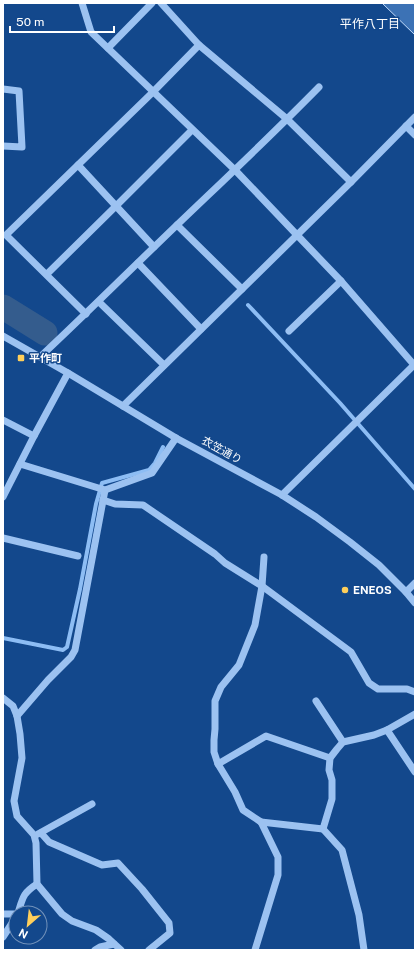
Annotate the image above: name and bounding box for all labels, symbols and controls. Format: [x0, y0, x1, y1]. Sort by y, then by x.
scale bar [10, 8, 114, 34]
text: 50 m [16, 15, 44, 29]
district label: 平作八丁目 [340, 17, 400, 31]
place label: 平作町 [29, 352, 62, 364]
marker: 平作町 [16, 353, 26, 363]
street label: 衣笠通り [200, 434, 244, 466]
place label: ENEOS [353, 584, 392, 596]
marker: ENEOS [340, 585, 350, 595]
north arrow [8, 905, 48, 945]
text: N [17, 927, 30, 941]

